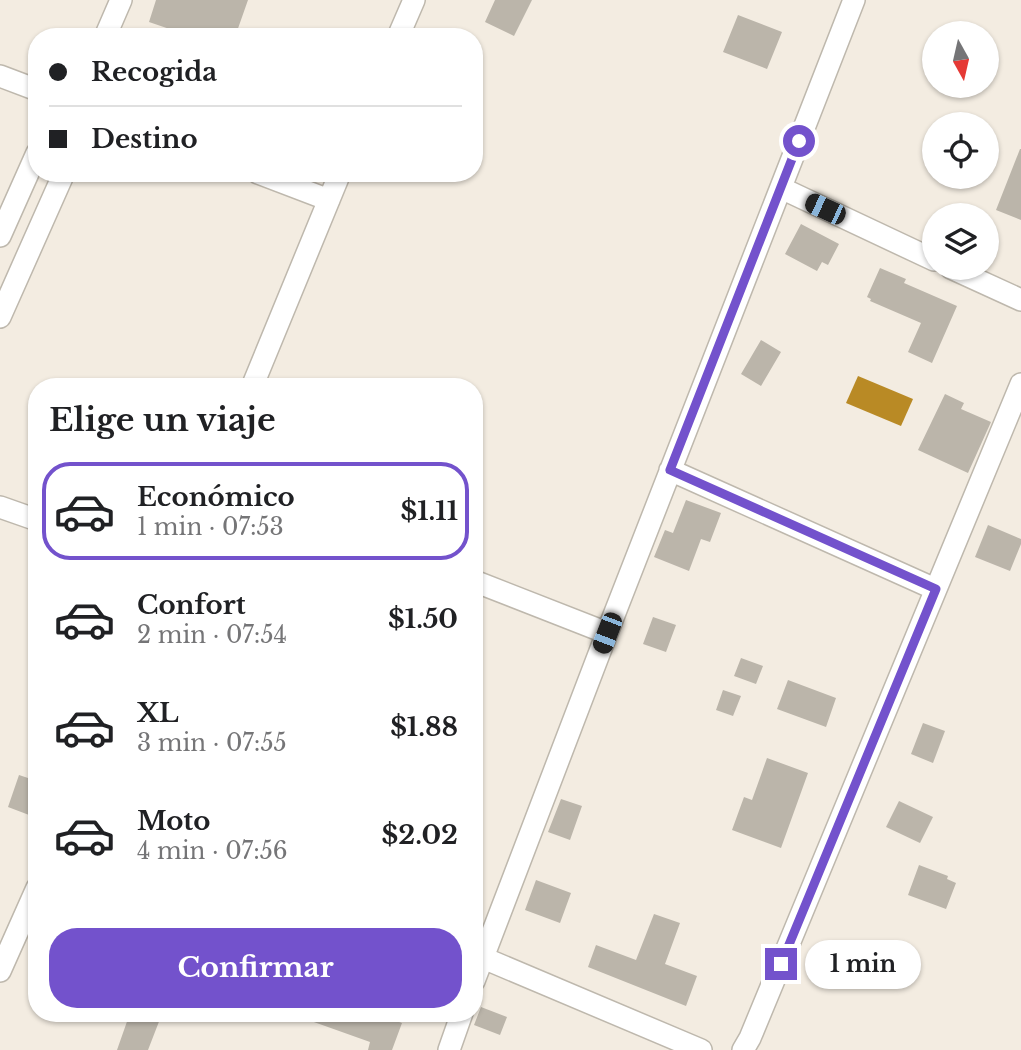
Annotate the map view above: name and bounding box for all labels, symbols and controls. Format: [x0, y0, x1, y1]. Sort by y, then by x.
north arrow [922, 21, 999, 98]
map controls [922, 21, 999, 280]
text: Recogida [91, 56, 217, 88]
button: locate [922, 112, 999, 189]
text: Destino [91, 123, 198, 155]
route start [783, 125, 815, 157]
car [802, 191, 849, 227]
button: layers [922, 203, 999, 280]
text: Elige un viaje [49, 400, 276, 440]
icon: car [53, 480, 116, 543]
text: Económico [137, 481, 295, 513]
text: $1.11 [400, 495, 458, 527]
text: 1 min · 07:53 [137, 513, 284, 541]
icon: car [53, 588, 116, 651]
text: Confort [137, 589, 246, 621]
text: $1.50 [388, 603, 458, 635]
car [590, 610, 625, 656]
text: 2 min · 07:54 [137, 621, 287, 649]
icon: car [53, 696, 116, 759]
text: XL [137, 697, 179, 729]
text: $1.88 [390, 711, 458, 743]
text: 3 min · 07:55 [137, 729, 287, 757]
icon: car [53, 804, 116, 867]
text: Moto [137, 805, 210, 837]
text: $2.02 [382, 819, 458, 851]
text: 4 min · 07:56 [137, 837, 288, 865]
button: Confirmar [49, 928, 462, 1008]
callout: 1 min [806, 940, 921, 988]
route end [765, 948, 797, 980]
text: 1 min [830, 950, 896, 978]

